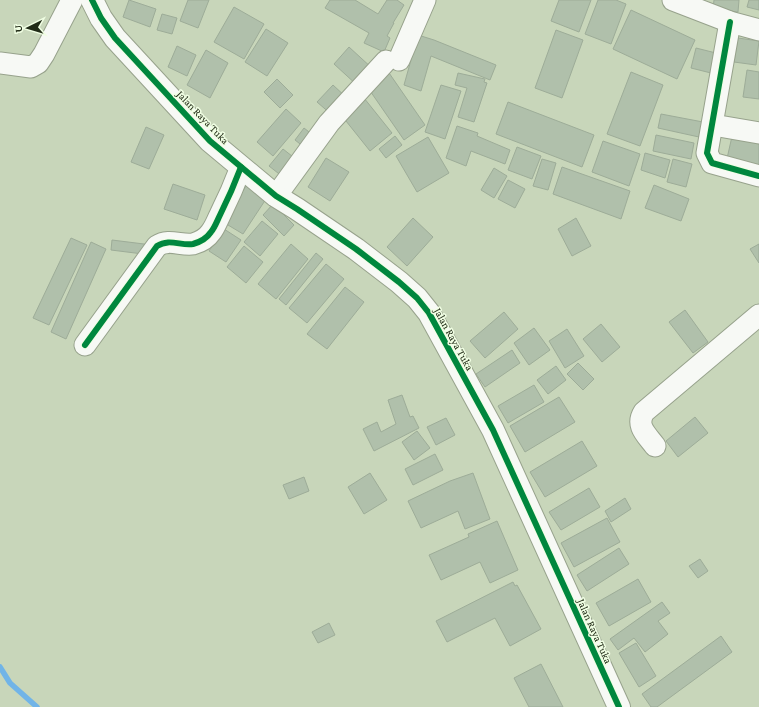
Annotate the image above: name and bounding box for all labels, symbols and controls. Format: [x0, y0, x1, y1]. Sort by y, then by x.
north arrow [8, 8, 48, 48]
text: U [12, 24, 24, 33]
street label: Jalan Raya Tuka [173, 87, 231, 147]
street label: Jalan Raya Tuka [431, 305, 476, 373]
street label: Jalan Raya Tuka [574, 596, 615, 666]

